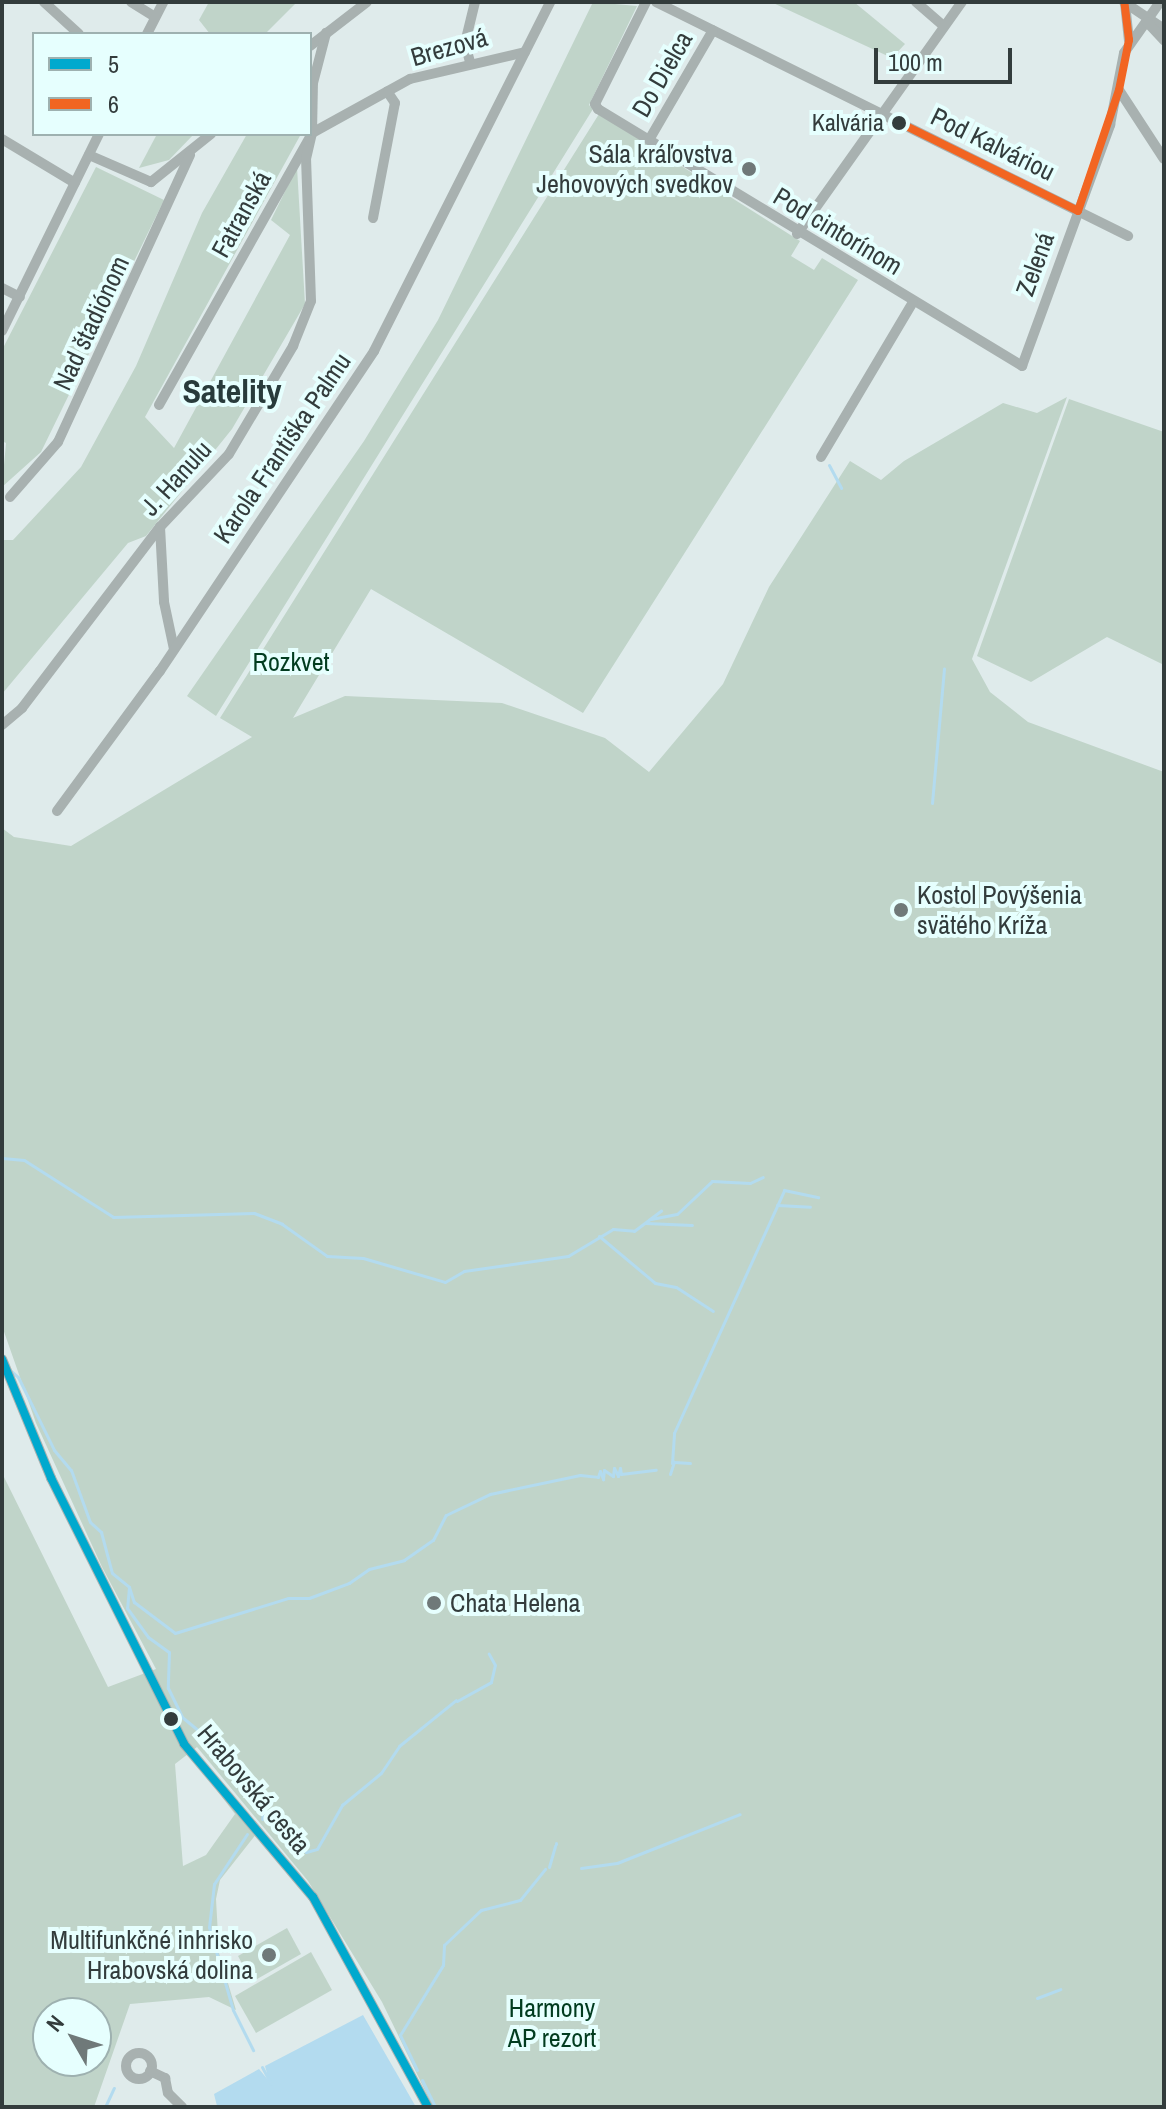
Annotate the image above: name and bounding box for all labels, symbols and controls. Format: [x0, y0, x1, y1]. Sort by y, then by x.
street label: Brezová [407, 21, 491, 73]
street label: Do Dielca [625, 26, 699, 122]
legend [32, 32, 312, 136]
scale bar [878, 32, 1016, 82]
text: 100 m [888, 46, 943, 78]
text: 5 [108, 48, 119, 80]
text: 6 [108, 88, 119, 120]
street label: Pod Kalváriou [926, 101, 1060, 187]
place label: Kalvária [812, 109, 884, 137]
marker: Kalvária [891, 115, 907, 131]
place label: Sála kráľovstva Jehovových svedkov [536, 138, 733, 200]
marker: Sála kráľovstva Jehovových svedkov [740, 160, 758, 178]
street label: Fatranská [205, 165, 277, 263]
street label: Pod cintorínom [768, 180, 908, 282]
street label: Zelená [1009, 228, 1061, 300]
street label: Nad štadiónom [46, 251, 136, 395]
street label: Karola Františka Palmu [207, 347, 357, 549]
district label: Satelity [182, 372, 282, 412]
street label: J. Hanulu [134, 434, 218, 522]
park label: Rozkvet [252, 646, 330, 678]
place label: Kostol Povýšenia svätého Kríža [917, 879, 1082, 940]
marker: Kostol Povýšenia svätého Kríža [892, 901, 910, 919]
place label: Chata Helena [450, 1587, 580, 1619]
marker: Chata Helena [425, 1594, 443, 1612]
unlabelled marker [163, 1711, 179, 1727]
street label: Hrabovská cesta [191, 1718, 317, 1860]
place label: Multifunkčné inhrisko Hrabovská dolina [50, 1924, 253, 1986]
marker: Multifunkčné inhrisko Hrabovská dolina [260, 1946, 278, 1964]
park label: Harmony AP rezort [508, 1992, 596, 2054]
north arrow [32, 1997, 112, 2077]
text: N [39, 2009, 71, 2038]

